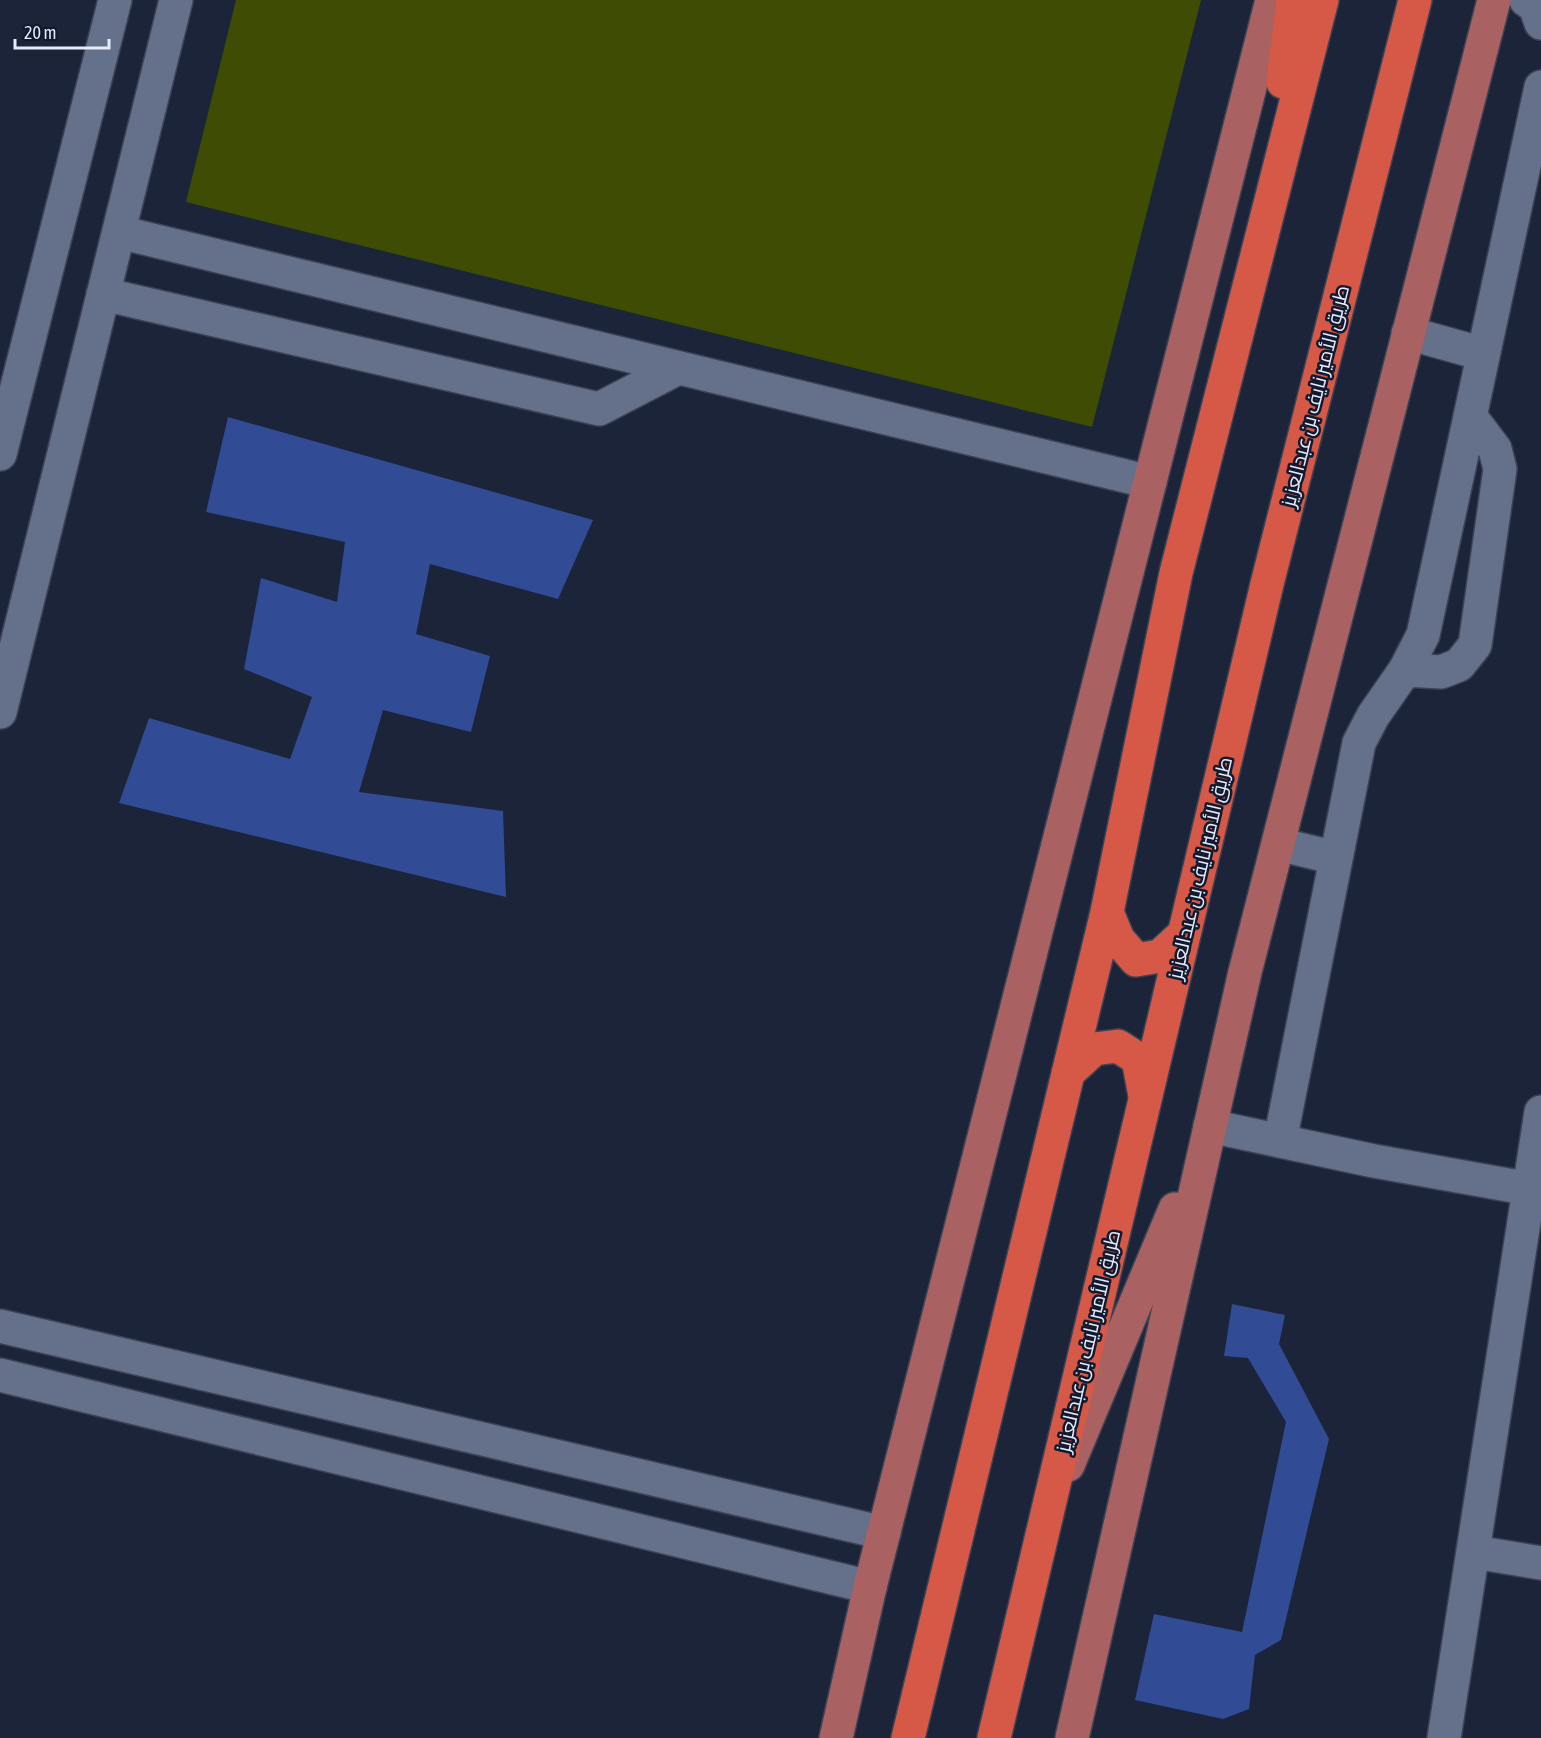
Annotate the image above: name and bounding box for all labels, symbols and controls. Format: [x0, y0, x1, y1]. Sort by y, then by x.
scale bar [15, 12, 110, 50]
text: 20 m [24, 22, 56, 43]
street label: طريق الأمير نايف بن عبدالعزيز [1276, 283, 1355, 511]
street label: طريق الأمير نايف بن عبدالعزيز [1162, 754, 1238, 983]
street label: طريق الأمير نايف بن عبدالعزيز [1050, 1227, 1126, 1456]

